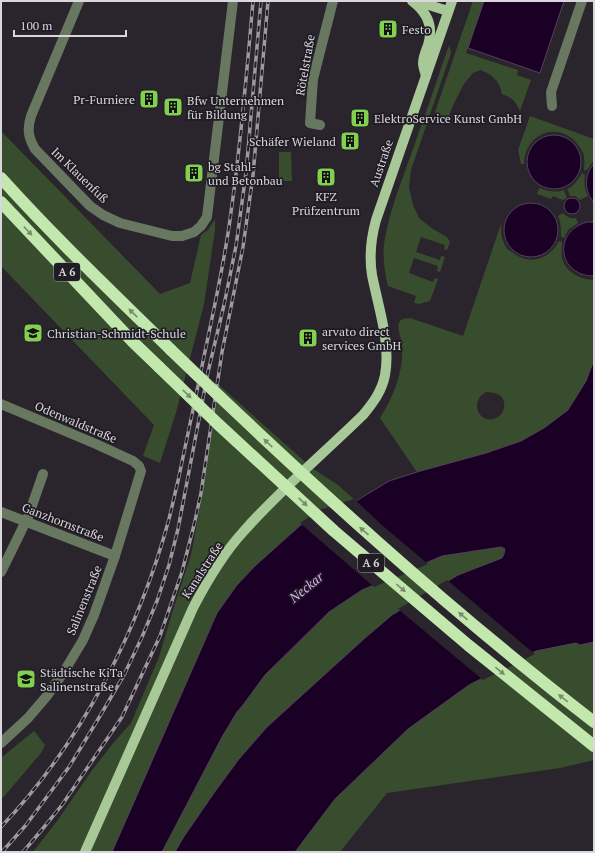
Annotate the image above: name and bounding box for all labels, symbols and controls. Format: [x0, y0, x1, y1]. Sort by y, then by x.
scale bar [14, 12, 126, 38]
text: 100 m [20, 18, 53, 33]
building icon: Festo [377, 18, 399, 40]
place label: Festo [402, 22, 431, 37]
street label: Rötelstraße [292, 33, 318, 97]
building icon: Pr-Furniere [138, 88, 160, 110]
place label: Pr-Furniere [73, 92, 135, 107]
place label: Bfw Unternehmen für Bildung [187, 93, 284, 122]
building icon: Bfw Unternehmen für Bildung [162, 96, 184, 118]
building icon: ElektroService Kunst GmbH [349, 107, 371, 129]
place label: ElektroService Kunst GmbH [374, 111, 522, 126]
building icon: Schäfer Wieland [339, 130, 361, 152]
place label: Schäfer Wieland [249, 134, 336, 149]
street label: Austraße [366, 137, 396, 189]
street label: Im Klauenfuß [48, 144, 112, 206]
place label: bg Stahl- und Betonbau [208, 159, 283, 188]
building icon: bg Stahl- und Betonbau [183, 162, 205, 184]
building icon: KFZ Prüfzentrum [315, 166, 337, 188]
place label: KFZ Prüfzentrum [292, 189, 361, 218]
one-way arrow [23, 226, 32, 236]
road number: A 6 [54, 263, 80, 281]
one-way arrow [128, 308, 138, 318]
school or university icon: Christian-Schmidt-Schule [22, 322, 44, 344]
place label: arvato direct services GmbH [322, 324, 401, 353]
place label: Christian-Schmidt-Schule [47, 326, 186, 341]
building icon: arvato direct services GmbH [297, 327, 319, 349]
one-way arrow [182, 389, 192, 399]
street label: Odenwaldstraße [33, 398, 119, 446]
one-way arrow [263, 438, 274, 447]
one-way arrow [298, 498, 308, 507]
street label: Ganzhornstraße [20, 499, 106, 545]
one-way arrow [359, 526, 370, 535]
street label: Kanalstraße [178, 539, 226, 601]
road number: A 6 [358, 554, 384, 572]
street label: Salinenstraße [63, 563, 105, 637]
water label: Neckar [284, 567, 328, 607]
one-way arrow [395, 583, 406, 592]
one-way arrow [457, 611, 468, 620]
place label: Städtische KiTa Salinenstraße [40, 665, 123, 694]
one-way arrow [495, 667, 506, 675]
school or university icon: Städtische KiTa Salinenstraße [15, 668, 37, 690]
one-way arrow [558, 693, 569, 702]

